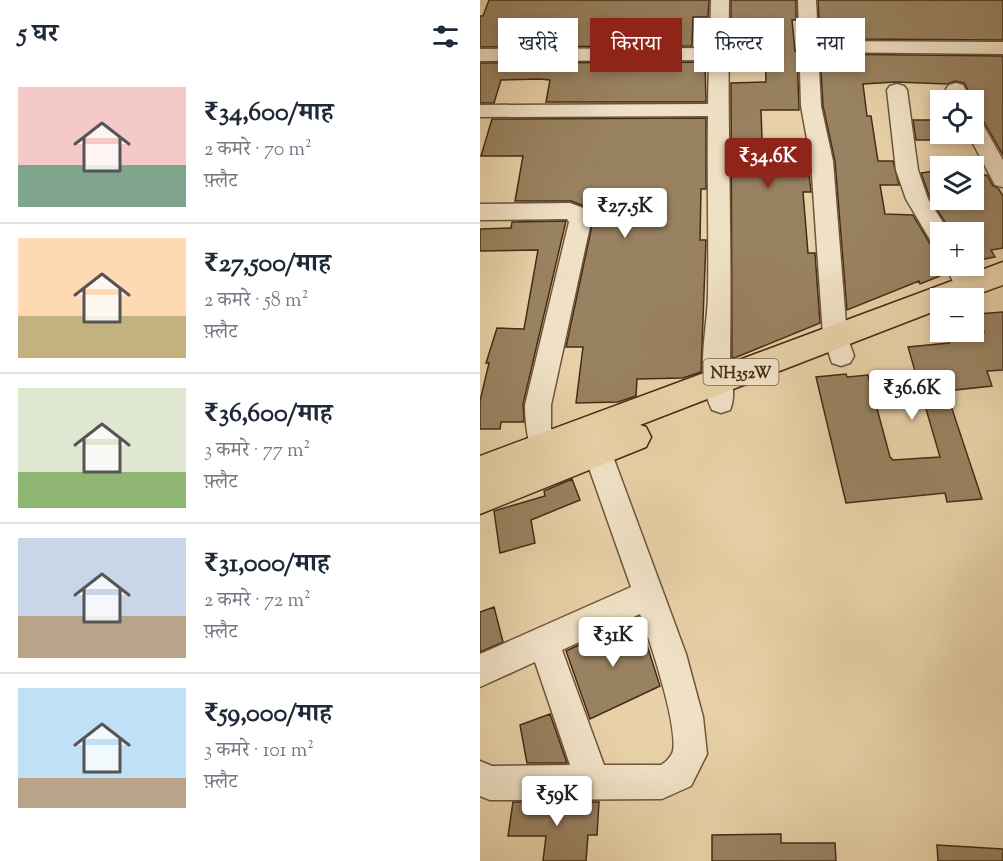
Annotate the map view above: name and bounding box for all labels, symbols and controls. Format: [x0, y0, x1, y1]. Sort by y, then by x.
text: 5 घर [18, 16, 58, 53]
chip: खरीदें [498, 18, 578, 72]
chip: किराया [590, 18, 682, 72]
chip: फ़िल्टर [694, 18, 784, 72]
chip: नया [796, 18, 865, 72]
icon: filters [429, 20, 462, 53]
map controls [930, 90, 984, 342]
button: locate [930, 90, 984, 144]
text: ₹34,600/माह [204, 95, 333, 132]
icon: home [66, 111, 138, 183]
text: 2 कमरे · 70 m² [204, 136, 312, 165]
pin: ₹34.6K [719, 138, 817, 189]
text: ₹34.6K [739, 143, 797, 172]
button: layers [930, 156, 984, 210]
text: फ़्लैट [204, 168, 237, 197]
pin: ₹27.5K [576, 188, 674, 239]
text: ₹27.5K [597, 193, 653, 222]
button: + [930, 222, 984, 276]
text: ₹27,500/माह [204, 246, 331, 283]
icon: home [66, 262, 138, 334]
text: 2 कमरे · 58 m² [204, 287, 308, 316]
button: − [930, 288, 984, 342]
text: फ़्लैट [204, 319, 237, 348]
road number: NH352W [704, 359, 778, 385]
pin: ₹36.6K [863, 370, 961, 421]
text: ₹36.6K [883, 375, 941, 404]
text: ₹36,600/माह [204, 396, 333, 433]
icon: home [66, 412, 138, 484]
text: 3 कमरे · 77 m² [204, 437, 310, 466]
text: फ़्लैट [204, 469, 237, 498]
text: ₹31,000/माह [204, 546, 330, 583]
icon: home [66, 562, 138, 634]
text: 2 कमरे · 72 m² [204, 587, 311, 616]
pin: ₹31K [577, 617, 649, 668]
text: फ़्लैट [204, 619, 237, 648]
text: ₹31K [593, 622, 633, 651]
text: ₹59,000/माह [204, 696, 332, 733]
icon: home [66, 712, 138, 784]
text: 3 कमरे · 101 m² [204, 737, 314, 766]
text: फ़्लैट [204, 769, 237, 798]
pin: ₹59K [521, 776, 593, 827]
text: ₹59K [536, 781, 578, 810]

